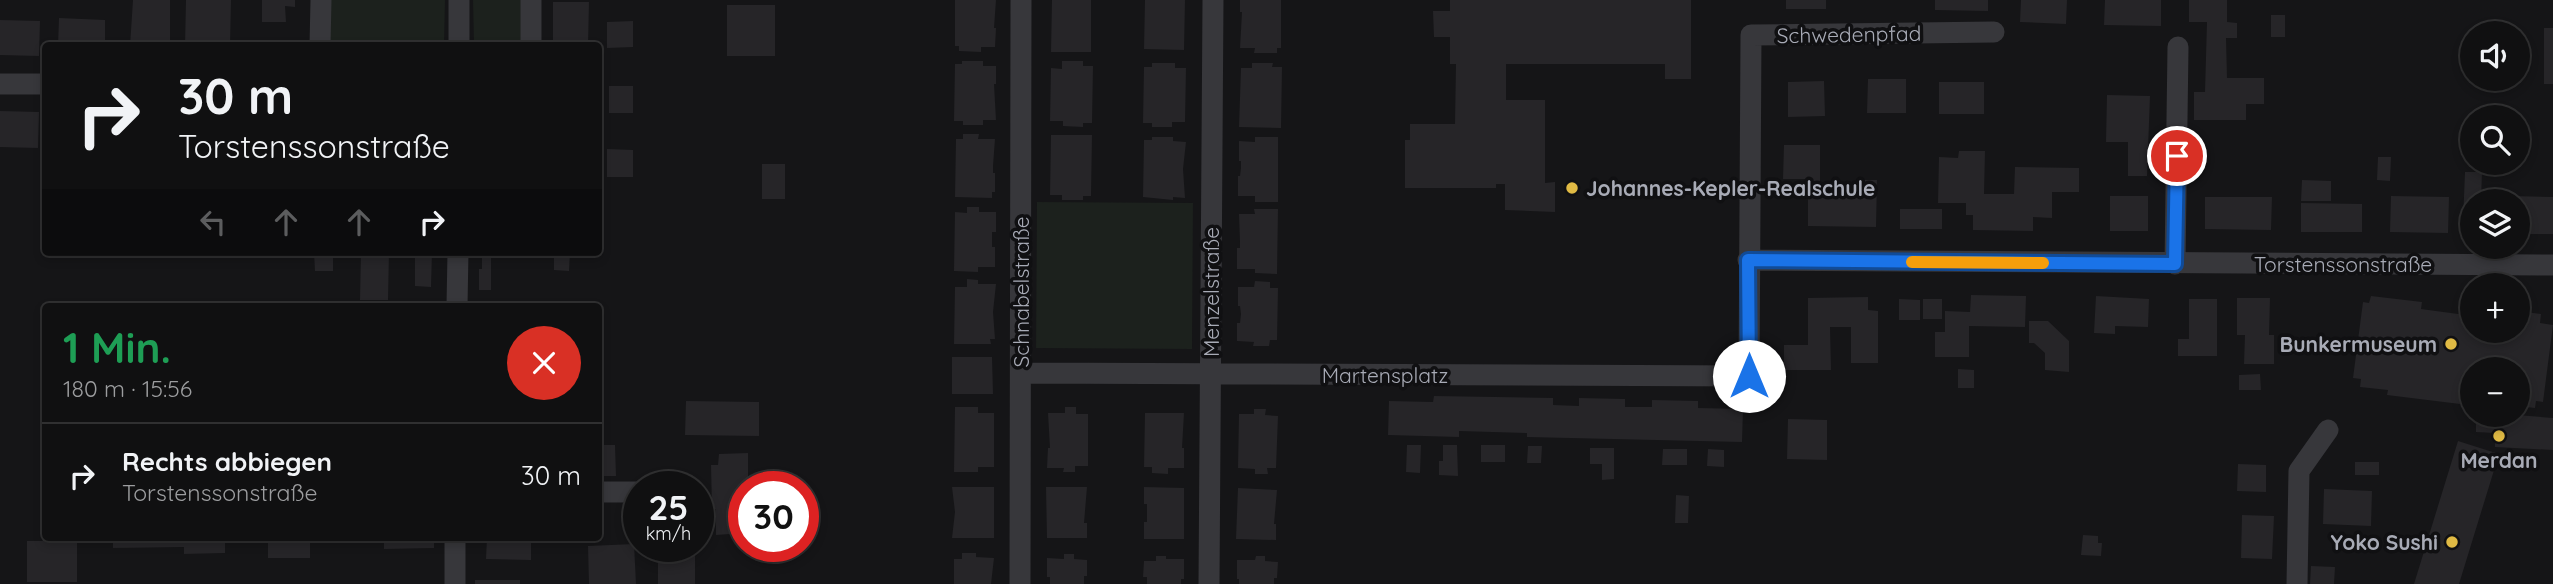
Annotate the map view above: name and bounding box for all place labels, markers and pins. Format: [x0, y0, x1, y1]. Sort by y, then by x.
pin [2147, 126, 2207, 186]
place label: Johannes-Kepler-Realschule [1586, 175, 1875, 201]
marker: Johannes-Kepler-Realschule [1564, 180, 1580, 196]
place label: Bunkermuseum [2280, 331, 2437, 357]
marker: Bunkermuseum [2443, 336, 2459, 352]
marker: Merdan [2491, 428, 2507, 444]
place label: Merdan [2460, 447, 2538, 473]
place label: Yoko Sushi [2331, 529, 2438, 555]
marker: Yoko Sushi [2444, 534, 2460, 550]

